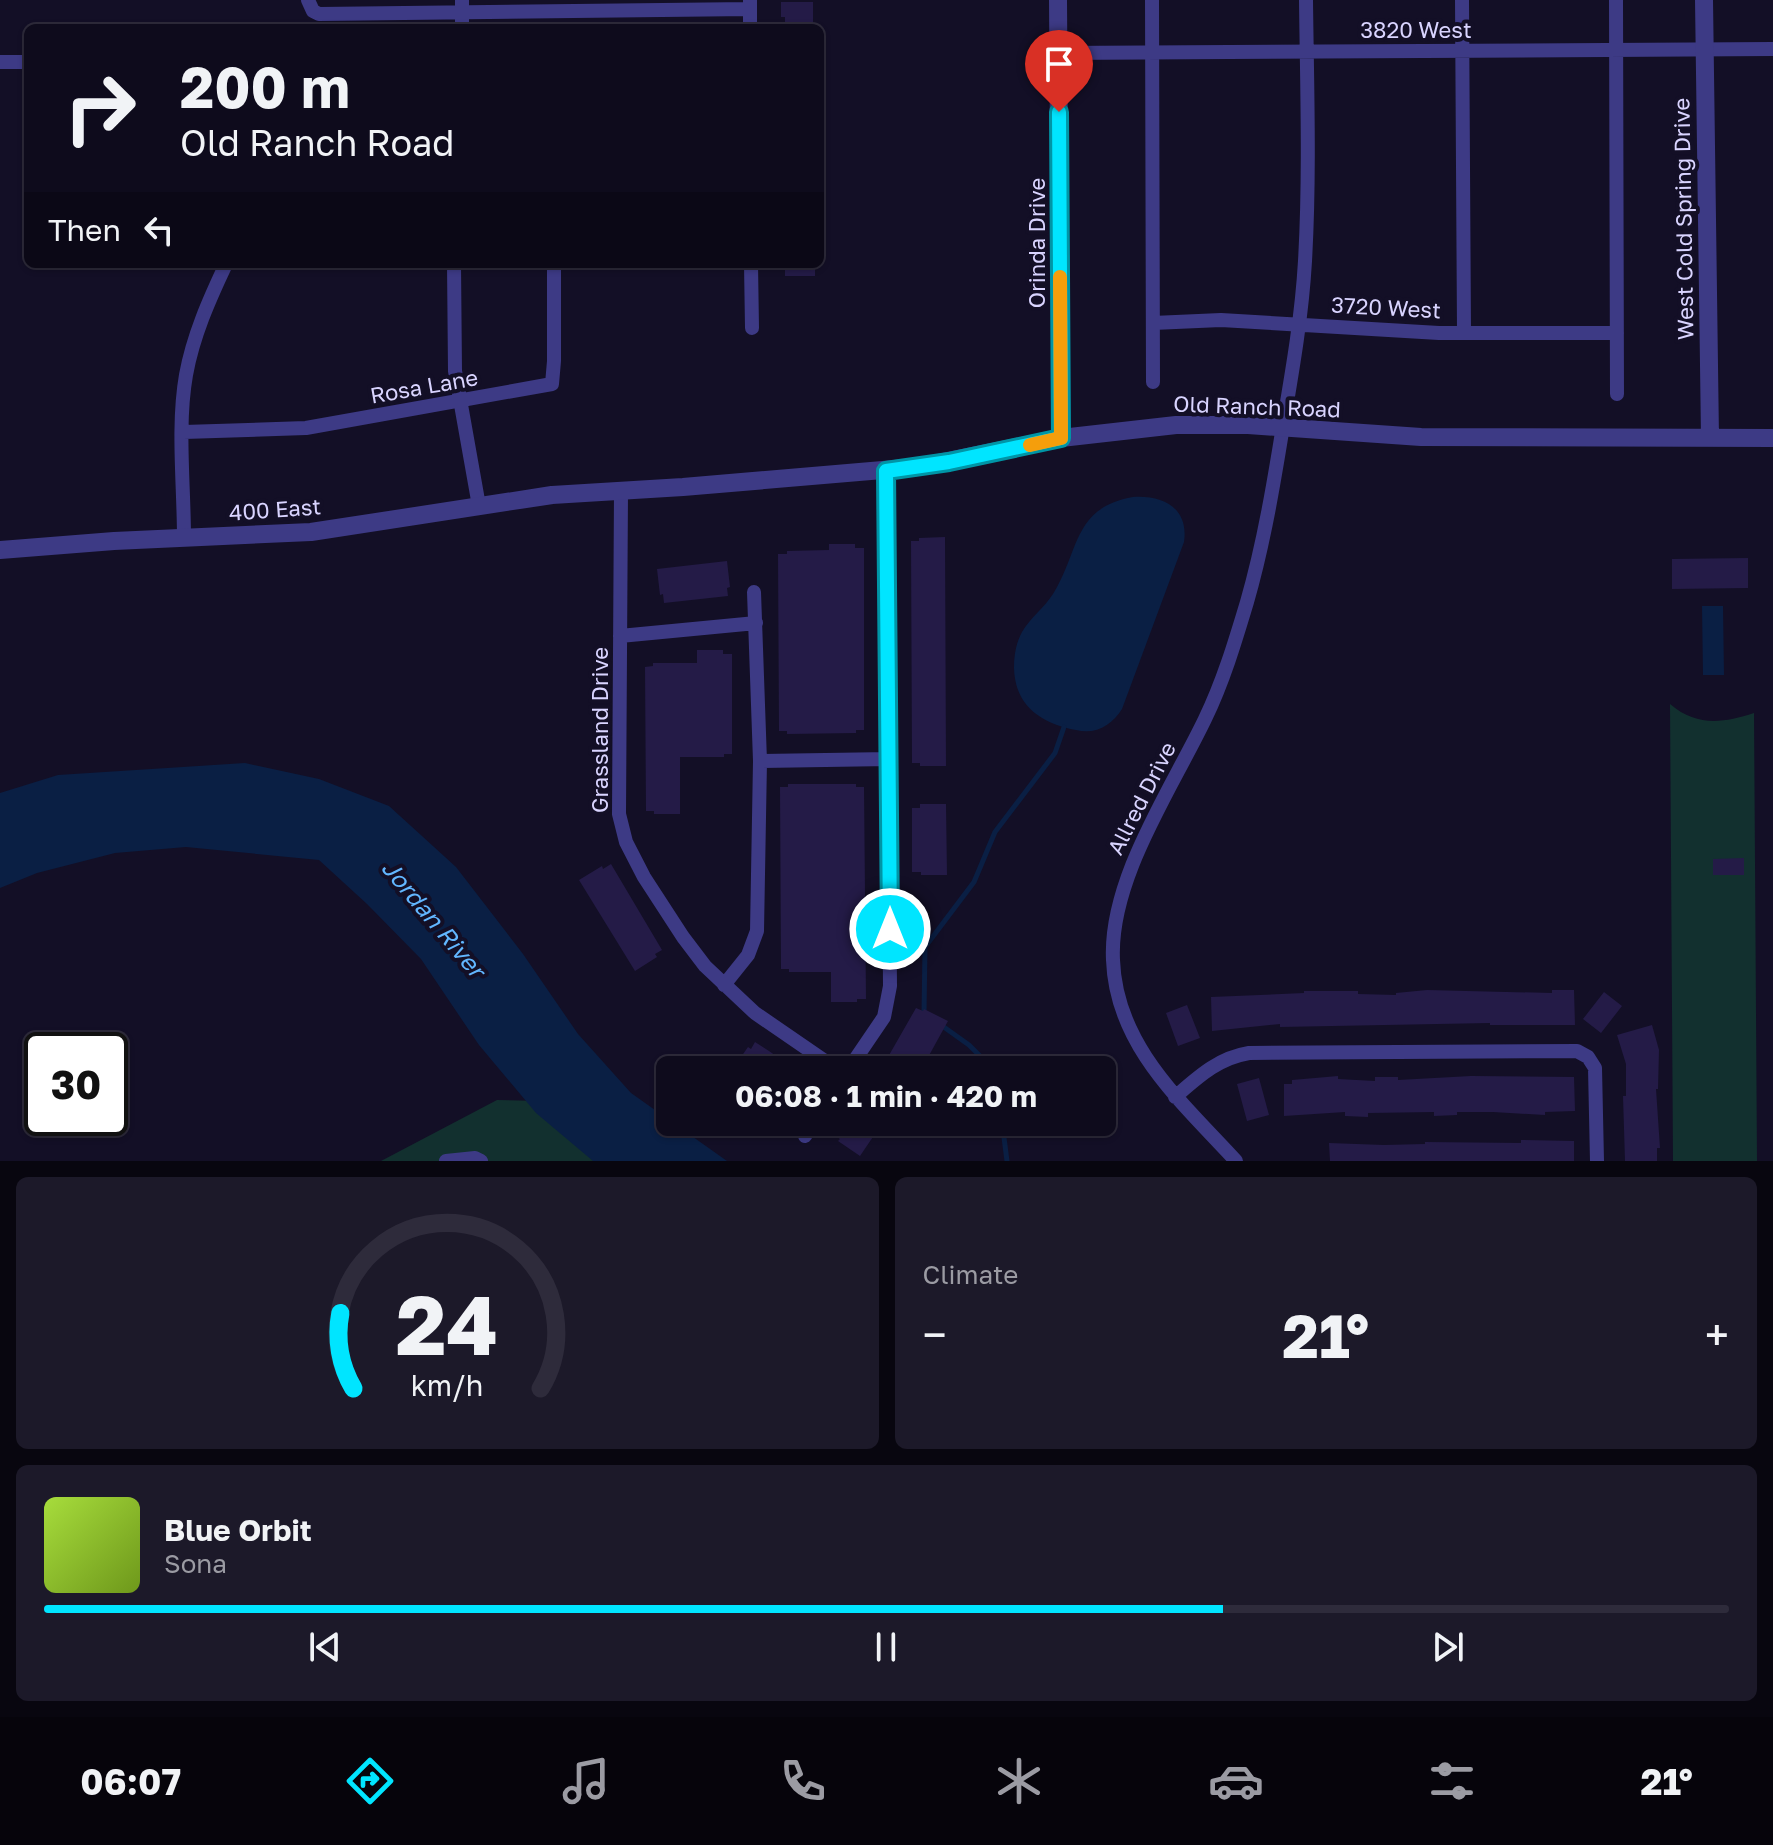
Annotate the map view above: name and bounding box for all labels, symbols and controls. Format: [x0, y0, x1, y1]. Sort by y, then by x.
street label: 3820 West [1360, 16, 1472, 43]
pin [1025, 30, 1093, 112]
icon: arrive [1037, 42, 1081, 86]
text: 200 m [180, 53, 350, 120]
icon: right [48, 56, 152, 160]
street label: West Cold Spring Drive [1667, 98, 1699, 340]
text: Old Ranch Road [180, 121, 455, 164]
street label: Orinda Drive [1023, 178, 1050, 308]
icon: left [137, 208, 181, 252]
text: Then [48, 212, 121, 248]
street label: 3720 West [1330, 291, 1442, 323]
street label: Rosa Lane [368, 363, 480, 409]
street label: Old Ranch Road [1173, 390, 1341, 422]
street label: 400 East [228, 492, 322, 526]
street label: Grassland Drive [586, 647, 613, 813]
street label: Allred Drive [1101, 737, 1181, 859]
water label: Jordan River [376, 853, 494, 986]
position arrow [848, 887, 932, 971]
speed limit sign: 30 [24, 1032, 128, 1136]
text: 06:08 · 1 min · 420 m [735, 1078, 1037, 1114]
text: Climate [923, 1259, 1018, 1290]
text: 24 [396, 1273, 499, 1373]
text: 21° [1282, 1299, 1369, 1371]
text: − [923, 1308, 947, 1361]
text: + [1705, 1308, 1729, 1361]
text: km/h [411, 1368, 484, 1402]
text: Blue Orbit [164, 1512, 312, 1548]
text: Sona [164, 1548, 227, 1579]
icon: previous [303, 1625, 347, 1669]
icon: pause [864, 1625, 908, 1669]
icon: next [1426, 1625, 1470, 1669]
icon: directions [342, 1753, 398, 1809]
icon: music [558, 1753, 614, 1809]
icon: phone [775, 1753, 831, 1809]
icon: climate [991, 1753, 1047, 1809]
icon: car [1208, 1753, 1264, 1809]
icon: filters [1424, 1753, 1480, 1809]
text: 06:07 [80, 1760, 181, 1803]
text: 21° [1641, 1760, 1693, 1803]

